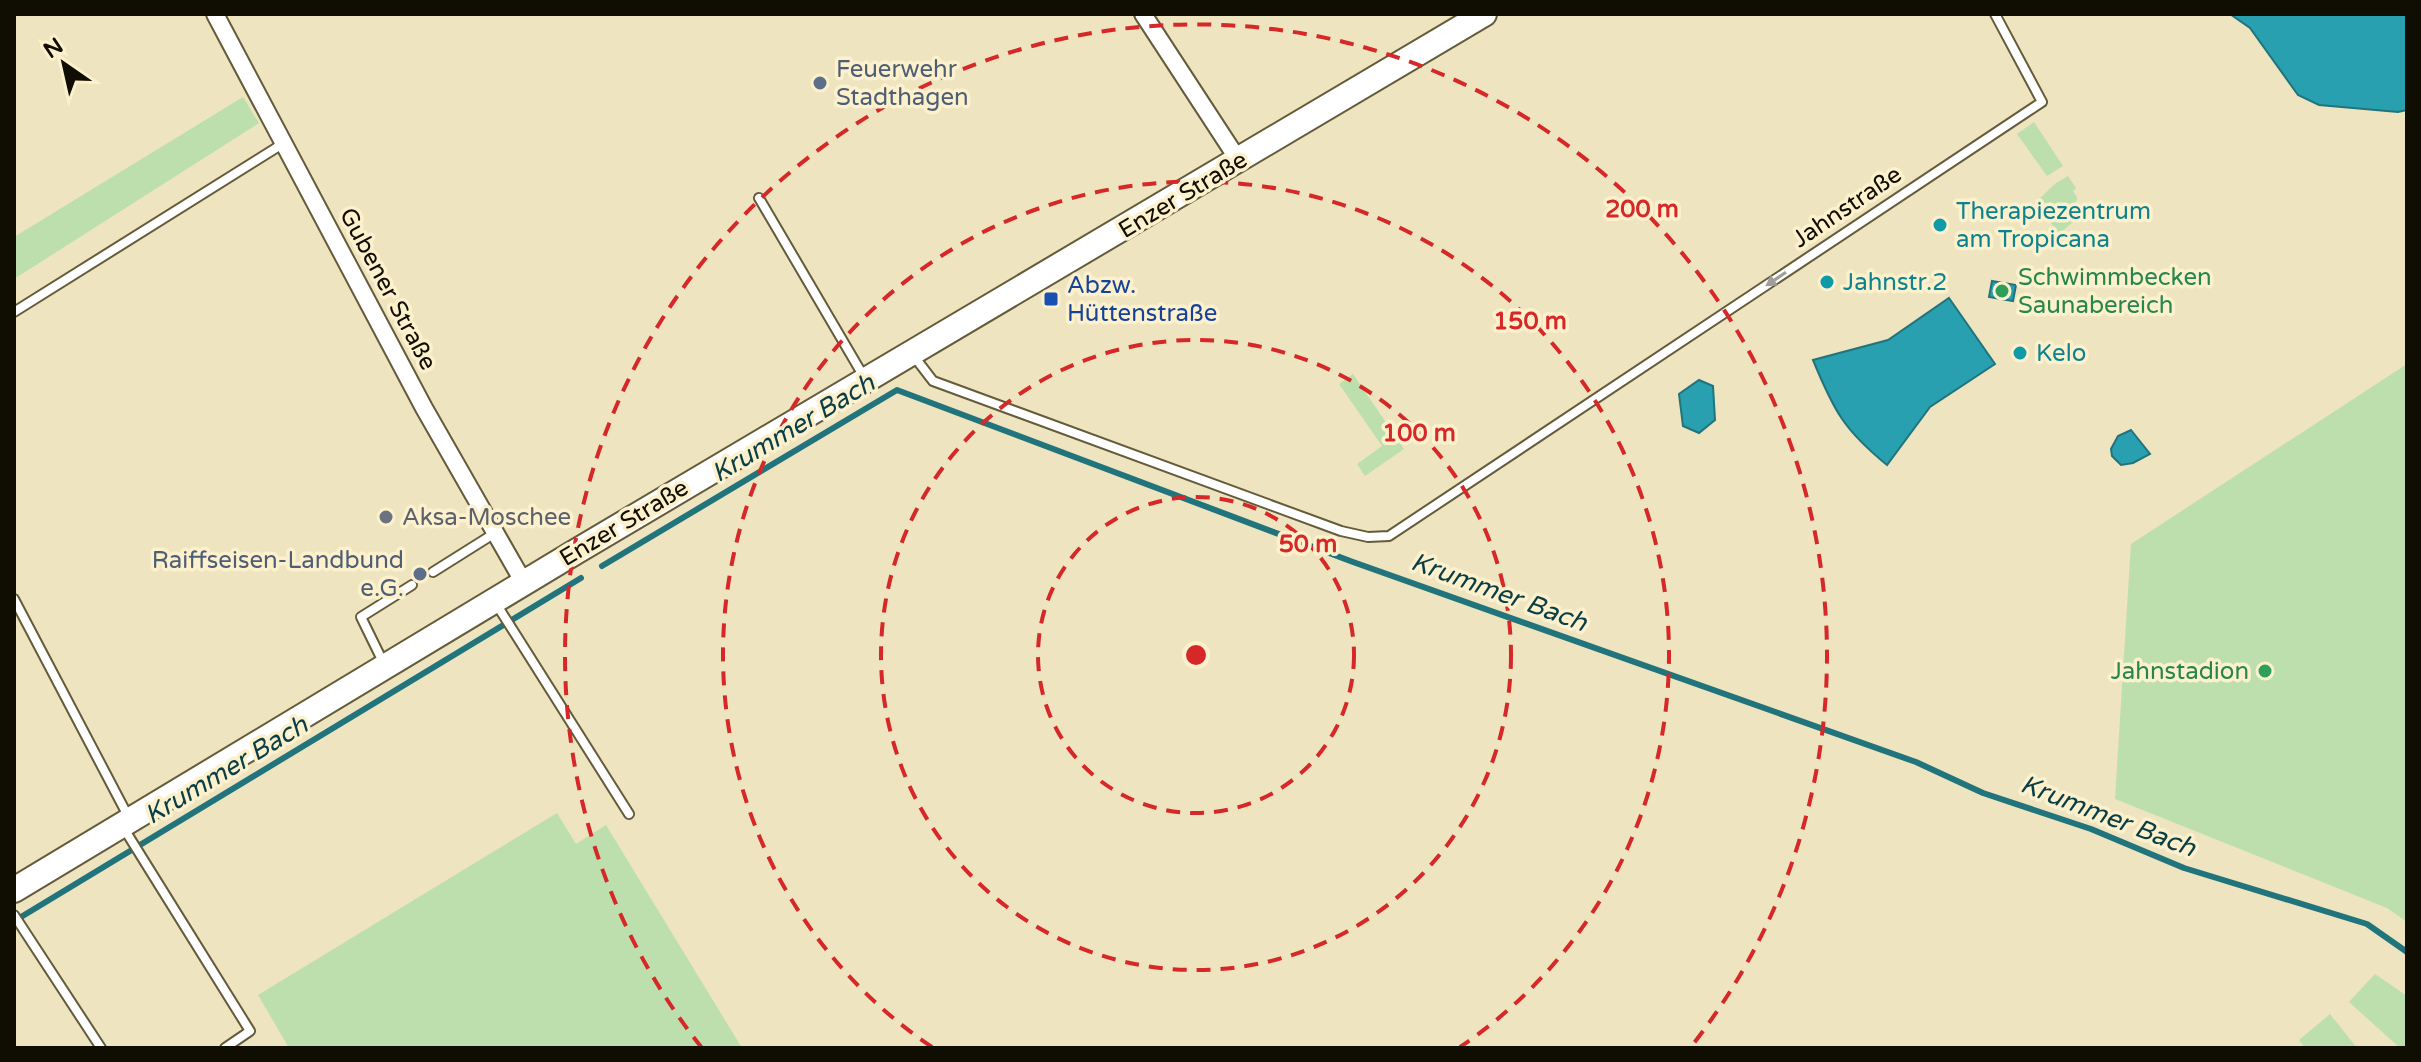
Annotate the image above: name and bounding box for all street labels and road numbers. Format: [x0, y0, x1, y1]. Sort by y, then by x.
street label: Enzer Straße [1113, 145, 1253, 245]
street label: Jahnstraße [1787, 160, 1907, 254]
street label: Gubener Straße [333, 203, 443, 375]
street label: Enzer Straße [554, 473, 694, 573]

